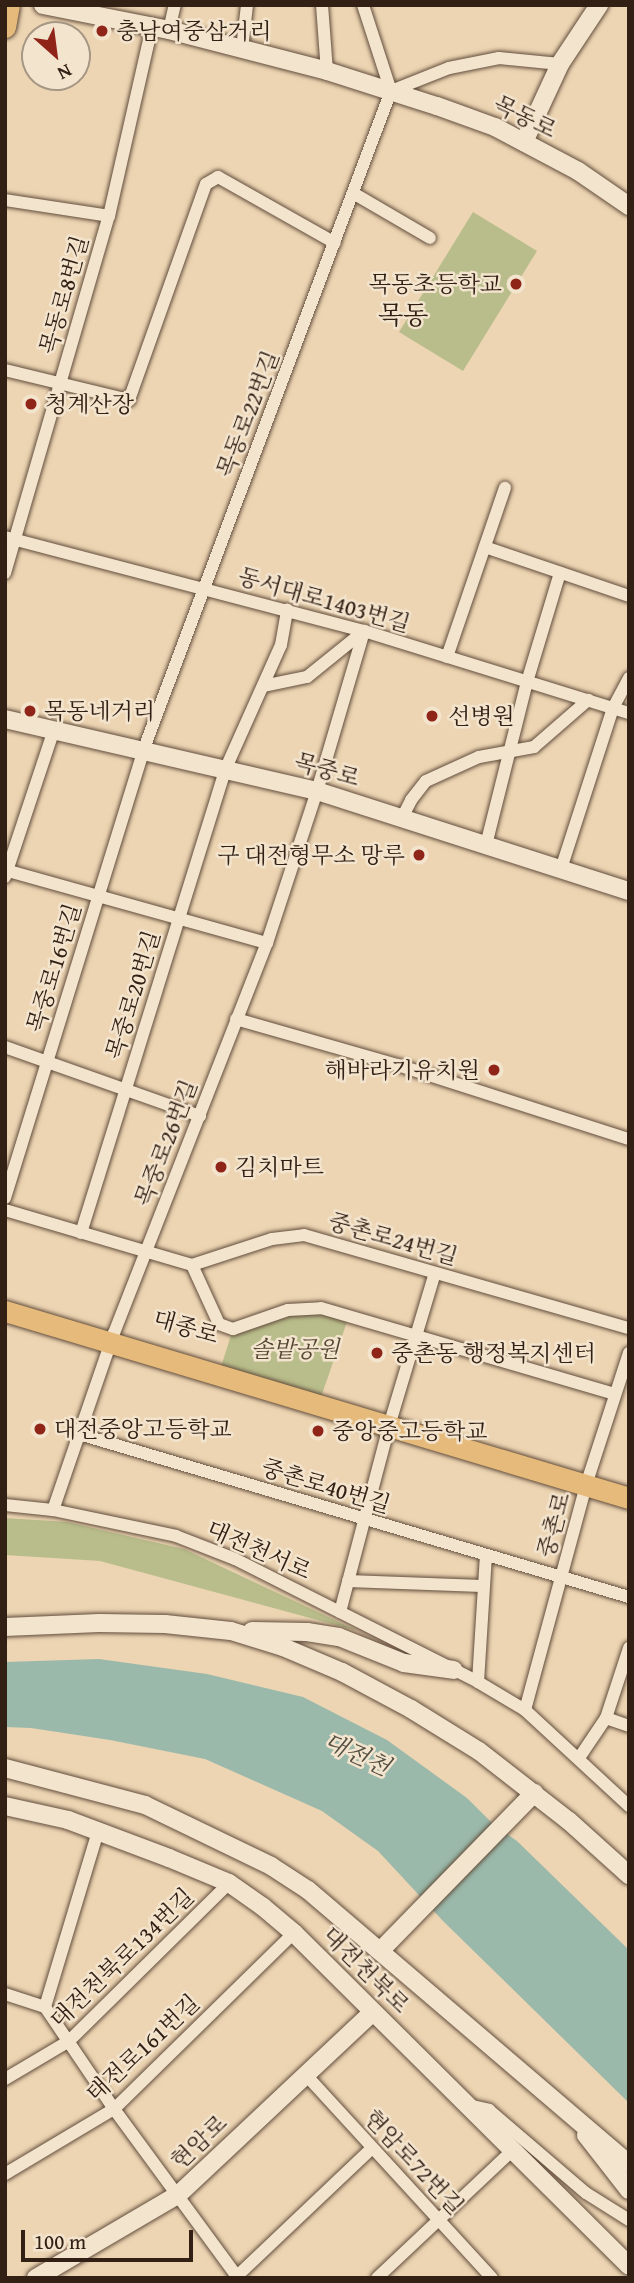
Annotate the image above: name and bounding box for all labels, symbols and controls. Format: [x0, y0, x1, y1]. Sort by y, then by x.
place label: 충남여중삼거리 [116, 17, 272, 45]
north arrow [21, 21, 91, 91]
marker: 충남여중삼거리 [94, 23, 110, 39]
text: N [53, 57, 77, 88]
street label: 목동로 [489, 90, 561, 144]
street label: 목동로8번길 [34, 232, 94, 358]
place label: 목동초등학교 [369, 270, 502, 298]
marker: 목동초등학교 [508, 276, 524, 292]
district label: 목동 [378, 299, 428, 331]
street label: 목동로22번길 [211, 347, 285, 481]
place label: 청계산장 [45, 390, 134, 418]
marker: 청계산장 [23, 396, 39, 412]
street label: 동서대로1403번길 [235, 562, 413, 638]
place label: 목동네거리 [44, 697, 155, 725]
place label: 선병원 [448, 702, 515, 730]
marker: 목동네거리 [22, 703, 38, 719]
marker: 선병원 [422, 706, 442, 726]
street label: 목중로 [291, 748, 363, 792]
place label: 구 대전형무소 망루 [217, 841, 405, 869]
marker: 구 대전형무소 망루 [411, 847, 427, 863]
street label: 목중로16번길 [21, 900, 87, 1036]
street label: 목중로20번길 [100, 927, 166, 1063]
place label: 해바라기유치원 [324, 1056, 480, 1084]
marker: 해바라기유치원 [486, 1062, 502, 1078]
street label: 목중로26번길 [129, 1076, 203, 1210]
place label: 김치마트 [235, 1153, 324, 1181]
marker: 김치마트 [213, 1159, 229, 1175]
street label: 중촌로24번길 [325, 1207, 461, 1271]
street label: 대종로 [150, 1305, 222, 1349]
park label: 솔밭공원 [251, 1335, 339, 1363]
place label: 중촌동 행정복지센터 [391, 1339, 596, 1367]
marker: 중촌동 행정복지센터 [369, 1345, 385, 1361]
place label: 대전중앙고등학교 [54, 1415, 232, 1443]
place label: 중앙중고등학교 [332, 1417, 488, 1445]
marker: 대전중앙고등학교 [32, 1421, 48, 1437]
marker: 중앙중고등학교 [310, 1423, 326, 1439]
street label: 중촌로40번길 [258, 1453, 394, 1519]
street label: 중촌로 [532, 1489, 576, 1561]
street label: 대전천서로 [203, 1515, 315, 1585]
water label: 대전천 [319, 1726, 395, 1782]
street label: 대전천북로134번길 [45, 1883, 199, 2033]
street label: 대전천북로 [317, 1921, 415, 2019]
street label: 태전로161번길 [81, 1989, 205, 2107]
street label: 현암로72번길 [358, 2104, 470, 2220]
street label: 현암로 [165, 2109, 233, 2175]
scale bar [24, 2216, 196, 2260]
text: 100 m [34, 2226, 86, 2257]

